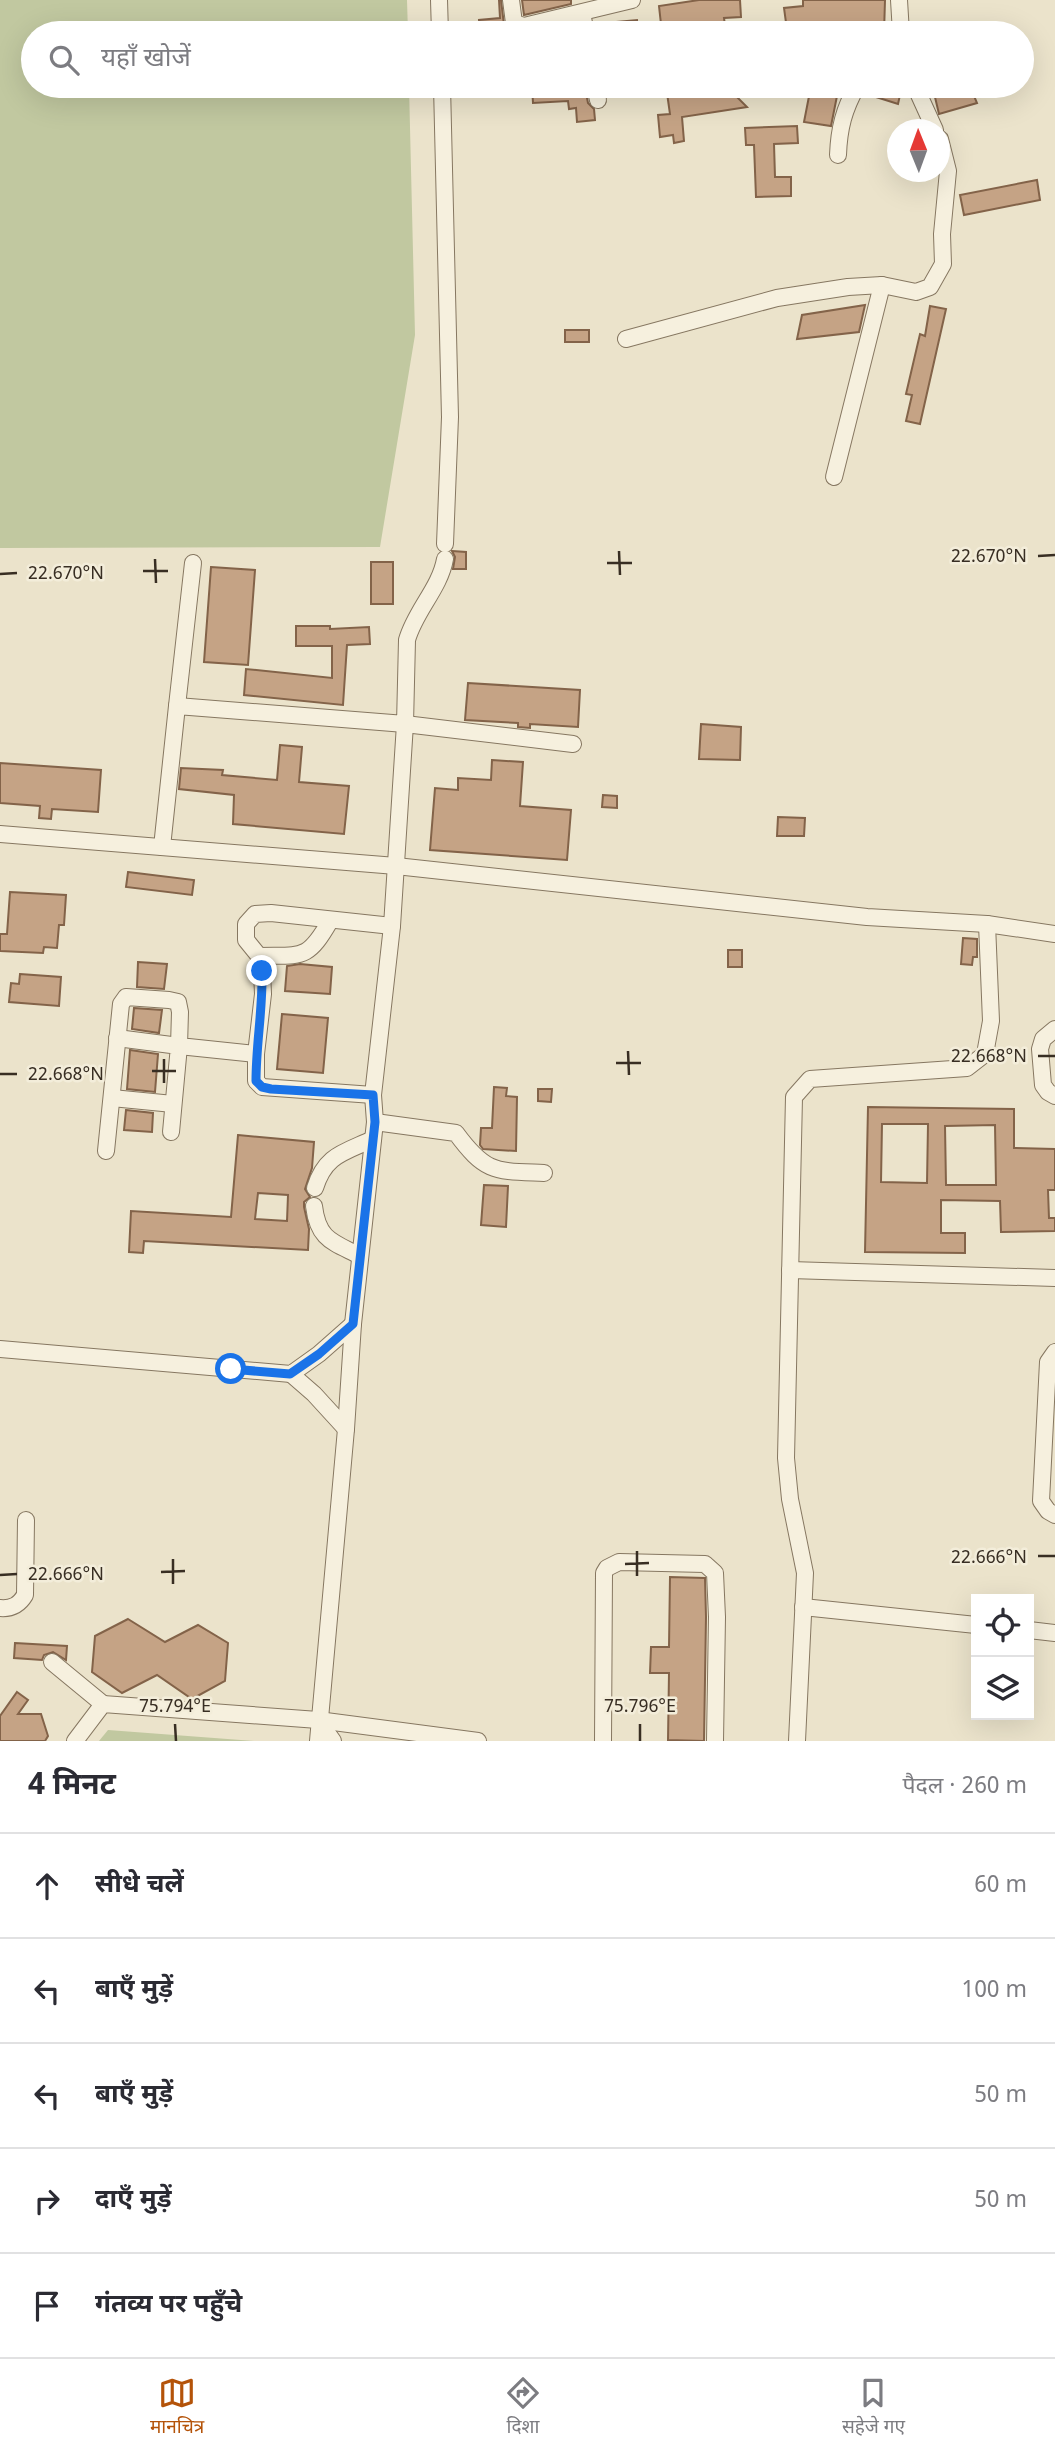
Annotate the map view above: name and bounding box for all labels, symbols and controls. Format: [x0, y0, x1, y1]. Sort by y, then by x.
search box [21, 21, 1034, 98]
icon: search [45, 41, 83, 79]
text: यहाँ खोजें [101, 43, 191, 77]
north arrow [887, 119, 950, 182]
text: 22.670°N [951, 546, 1027, 569]
text: 22.670°N [28, 563, 104, 586]
route end [246, 955, 277, 986]
text: 22.668°N [951, 1046, 1027, 1069]
text: 22.668°N [28, 1064, 104, 1087]
route start [215, 1353, 246, 1384]
text: 22.666°N [951, 1547, 1027, 1570]
text: 22.666°N [28, 1564, 104, 1587]
map controls [971, 1594, 1034, 1720]
button: locate [971, 1594, 1034, 1657]
button: layers [971, 1657, 1034, 1720]
text: 75.794°E [139, 1696, 211, 1719]
text: 75.796°E [604, 1696, 676, 1719]
text: 4 मिनट [28, 1767, 116, 1806]
text: पैदल · 260 m [903, 1772, 1027, 1802]
icon: ahead [28, 1867, 66, 1905]
text: सीधे चलें [95, 1869, 184, 1903]
text: 60 m [974, 1871, 1027, 1901]
icon: left [28, 1972, 66, 2010]
text: बाएँ मुड़ें [95, 1974, 173, 2008]
text: 100 m [961, 1976, 1027, 2006]
icon: left [28, 2077, 66, 2115]
text: बाएँ मुड़ें [95, 2079, 173, 2113]
text: 50 m [974, 2081, 1027, 2111]
icon: right [28, 2182, 66, 2220]
text: दाएँ मुड़ें [95, 2184, 172, 2218]
text: 50 m [974, 2186, 1027, 2216]
icon: arrive [28, 2287, 66, 2325]
text: गंतव्य पर पहुँचे [95, 2289, 242, 2323]
tab: मानचित्र [150, 2374, 204, 2441]
tab: दिशा [504, 2374, 542, 2441]
tab: सहेजे गए [842, 2374, 905, 2441]

